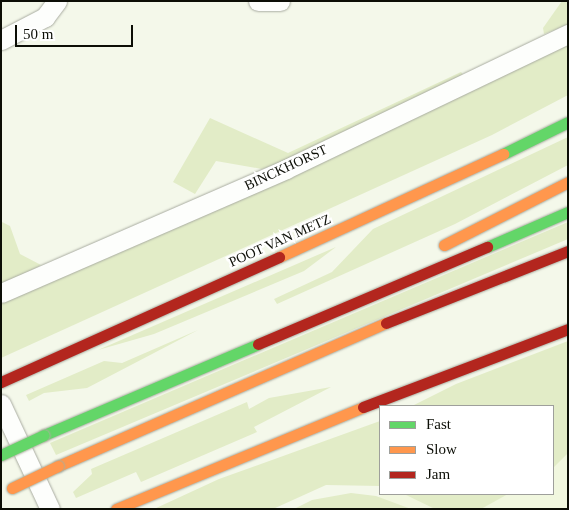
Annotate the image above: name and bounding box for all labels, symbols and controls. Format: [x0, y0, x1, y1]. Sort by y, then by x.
scale bar [18, 15, 135, 47]
text: 50 m [23, 26, 53, 42]
street label: BINCKHORST [242, 141, 330, 195]
street label: POOT VAN METZ [226, 211, 334, 271]
legend [379, 405, 554, 495]
text: Fast [426, 416, 451, 432]
text: Slow [426, 441, 457, 457]
text: Jam [426, 466, 450, 482]

